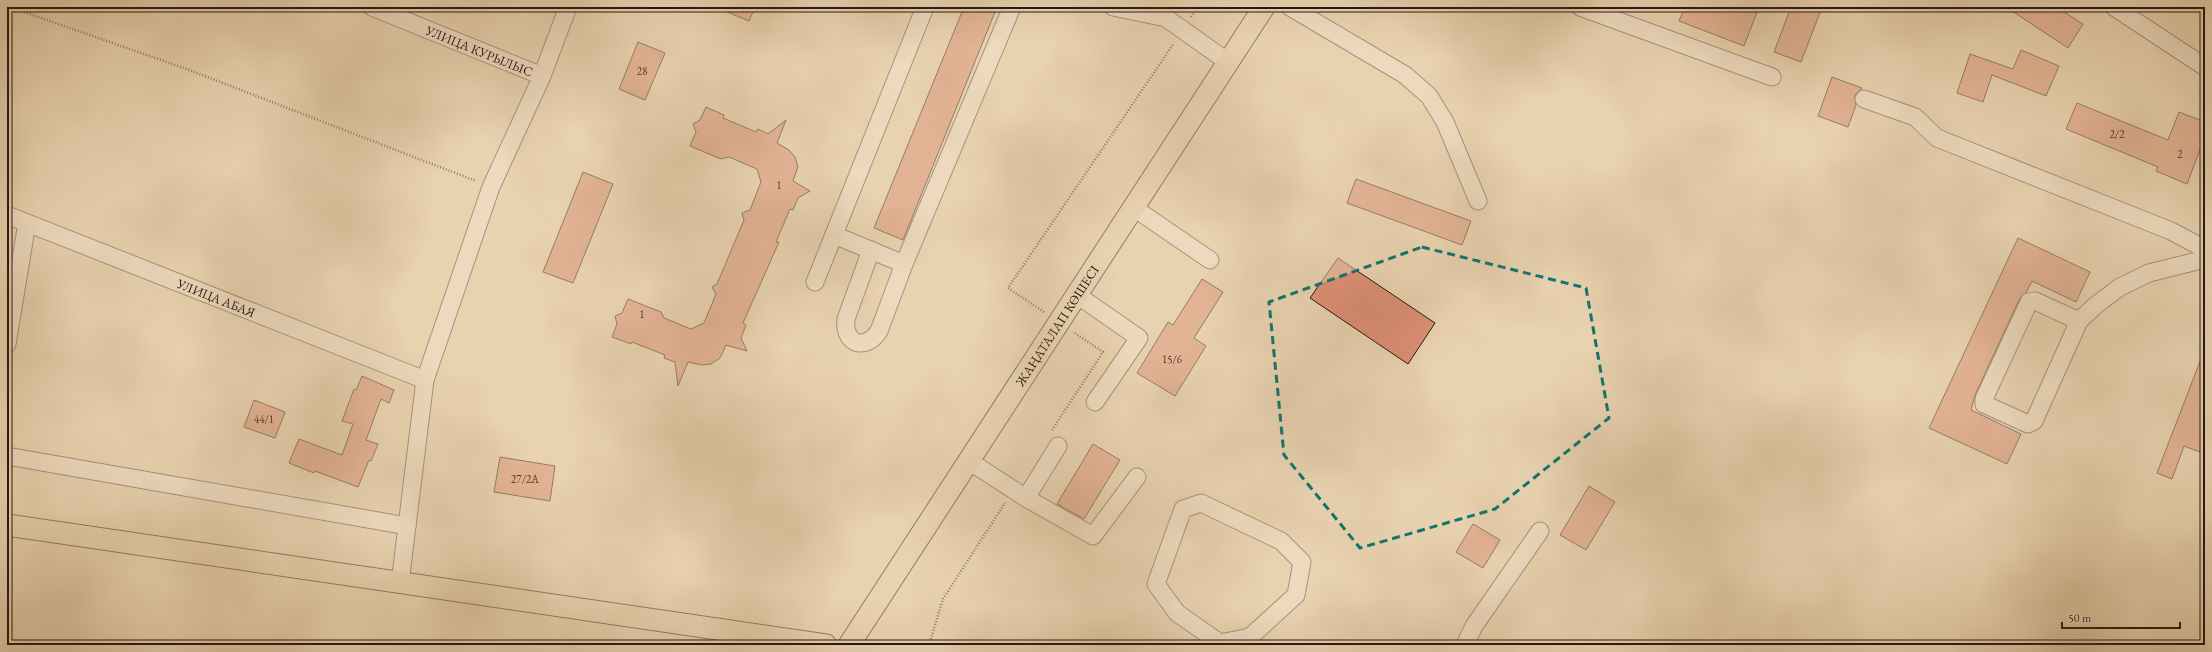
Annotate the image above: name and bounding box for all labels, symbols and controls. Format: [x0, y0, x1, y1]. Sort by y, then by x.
street label: УЛИЦА КУРЫЛЫС [422, 21, 535, 80]
house number: 28 [637, 64, 647, 78]
house number: 2/2 [2110, 127, 2125, 141]
house number: 2 [2177, 147, 2183, 161]
house number: 1 [776, 178, 782, 192]
street label: ЖАҢАТАЛАП КӨШЕСІ [1011, 262, 1103, 390]
street label: УЛИЦА АБАЯ [174, 275, 258, 321]
house number: 1 [639, 307, 645, 321]
house number: 15/6 [1162, 352, 1183, 366]
house number: 44/1 [254, 412, 274, 426]
house number: 27/2А [511, 472, 539, 486]
scale bar [2062, 604, 2180, 630]
text: 50 m [2068, 610, 2092, 626]

